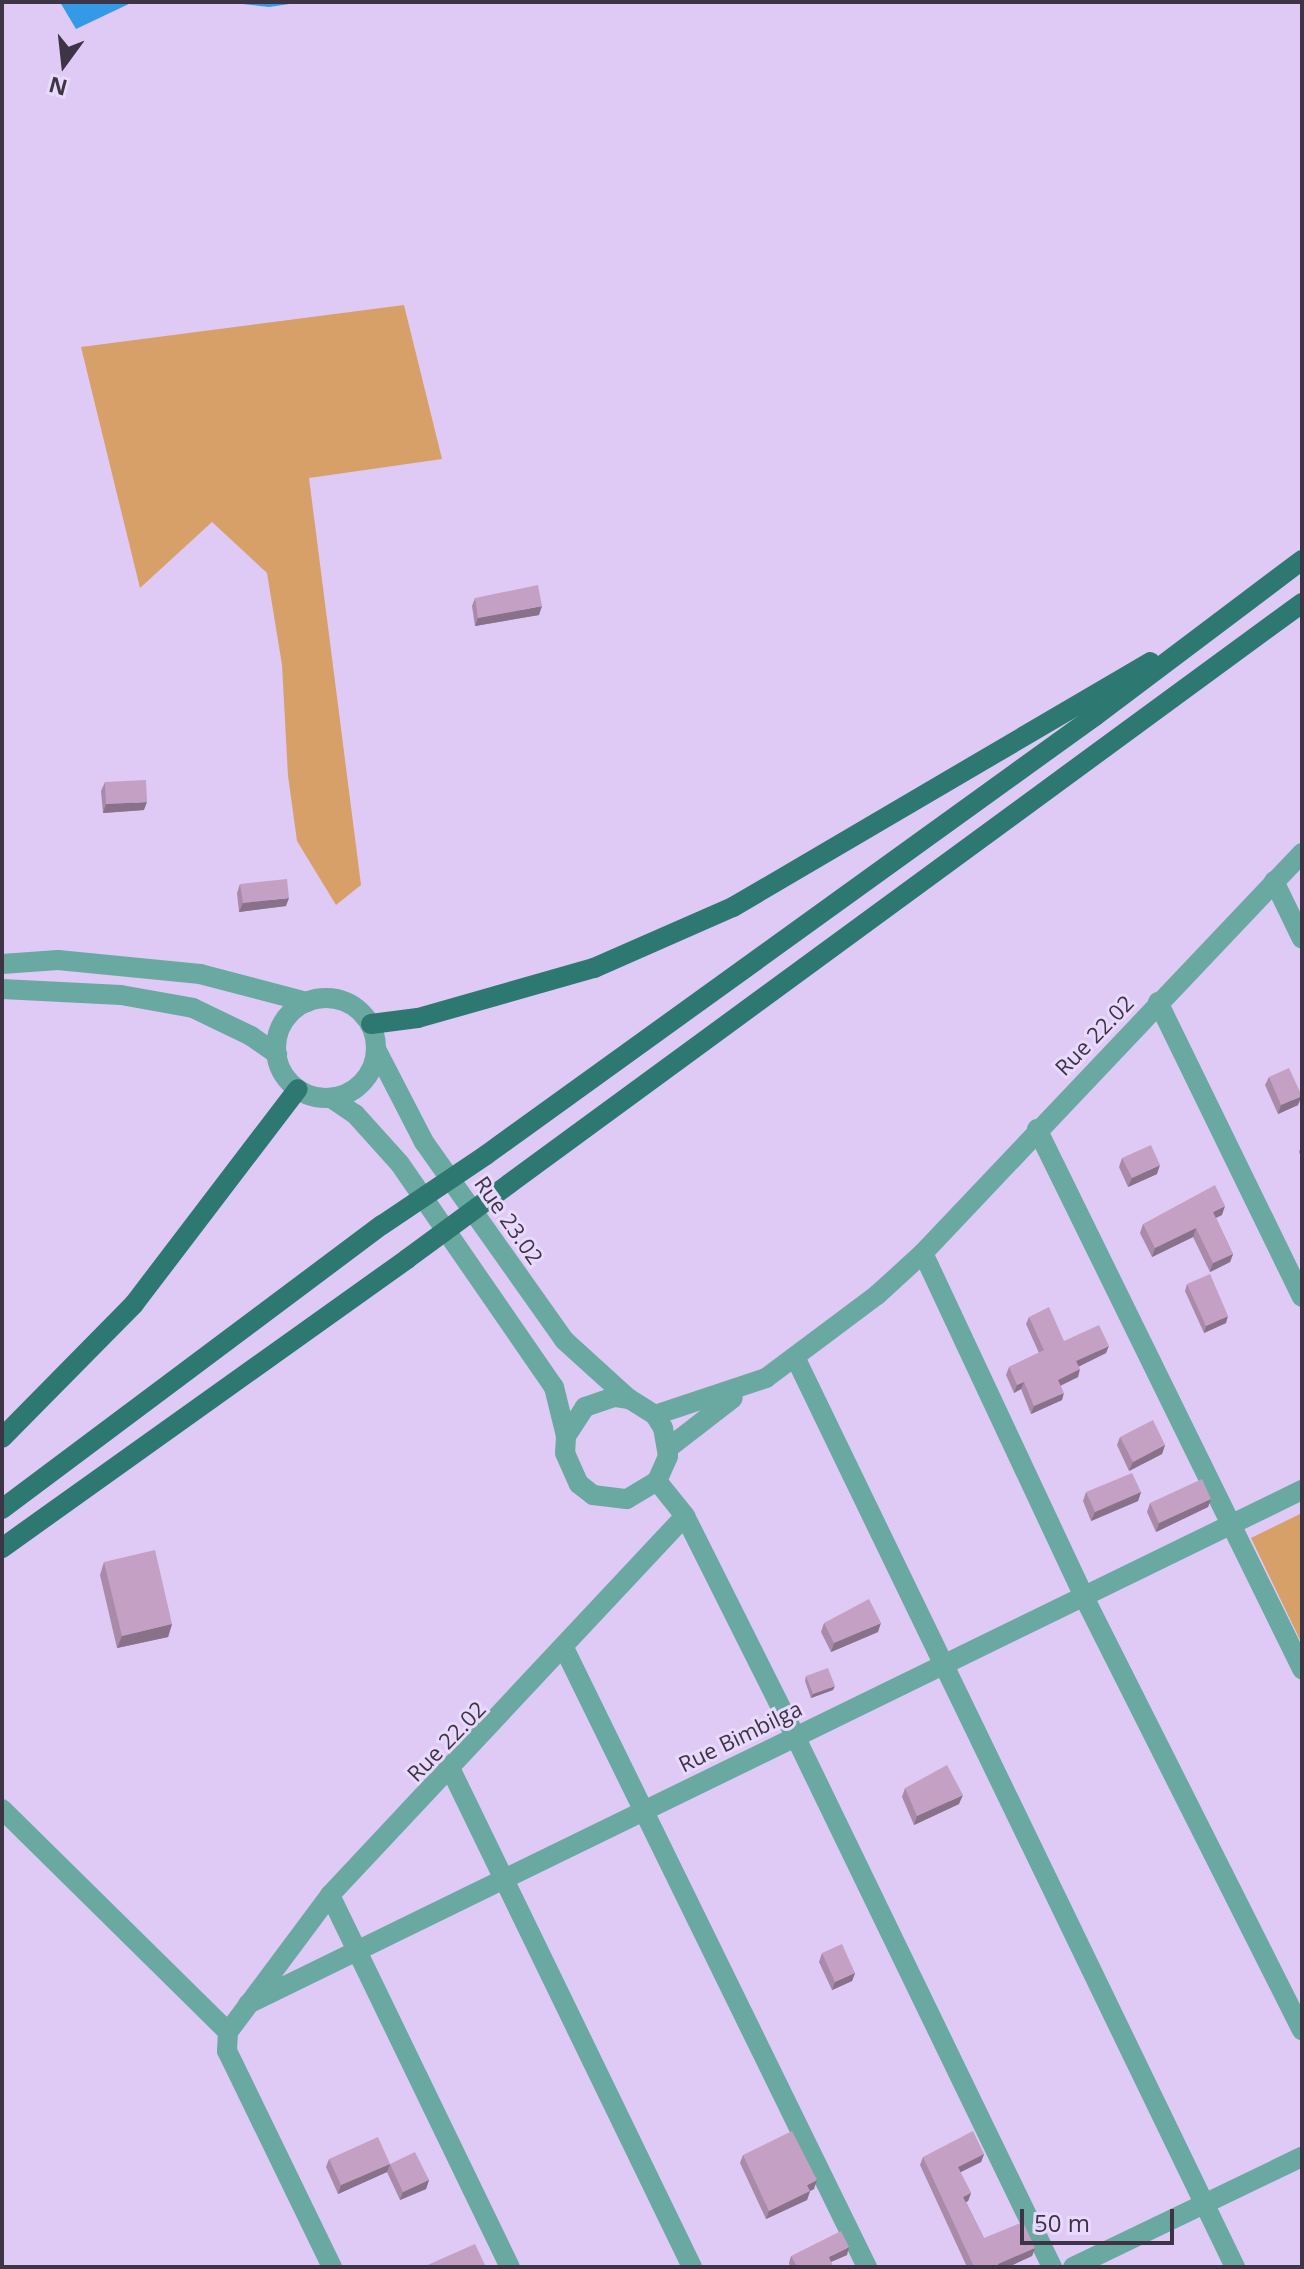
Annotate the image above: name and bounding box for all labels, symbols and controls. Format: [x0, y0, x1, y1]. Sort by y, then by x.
north arrow [24, 24, 104, 104]
text: N [45, 70, 70, 104]
street label: Rue 22.02 [1049, 989, 1139, 1081]
street label: Rue 23.02 [469, 1171, 549, 1269]
street label: Rue 22.02 [401, 1695, 491, 1787]
street label: Rue Bimbilga [674, 1695, 806, 1777]
scale bar [1024, 2193, 1178, 2243]
text: 50 m [1034, 2206, 1090, 2239]

